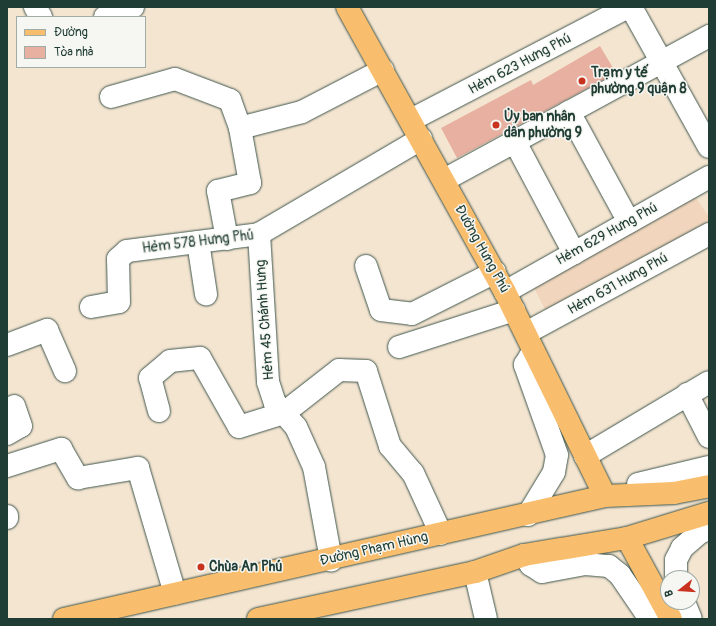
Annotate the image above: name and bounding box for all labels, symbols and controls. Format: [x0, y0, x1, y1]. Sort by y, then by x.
legend [16, 16, 146, 68]
text: Đường [54, 25, 88, 40]
street label: Hẻm 623 Hưng Phú [466, 30, 574, 98]
text: Tòa nhà [54, 45, 93, 60]
place label: Trạm y tế phường 9 quận 8 [591, 65, 686, 98]
marker: Trạm y tế phường 9 quận 8 [576, 75, 588, 87]
place label: Ủy ban nhân dân phường 9 [504, 109, 582, 142]
marker: Ủy ban nhân dân phường 9 [491, 120, 501, 130]
street label: Hẻm 629 Hưng Phú [553, 199, 661, 269]
street label: Đường Hưng Phú [451, 202, 513, 296]
street label: Hẻm 578 Hưng Phú [141, 227, 255, 257]
street label: Hẻm 631 Hưng Phú [565, 250, 671, 318]
street label: Hẻm 45 Chánh Hưng [252, 259, 278, 381]
street label: Đường Phạm Hùng [318, 528, 430, 570]
place label: Chùa An Phú [209, 559, 283, 575]
marker: Chùa An Phú [196, 562, 206, 572]
north arrow [660, 570, 700, 610]
text: B [662, 588, 676, 598]

